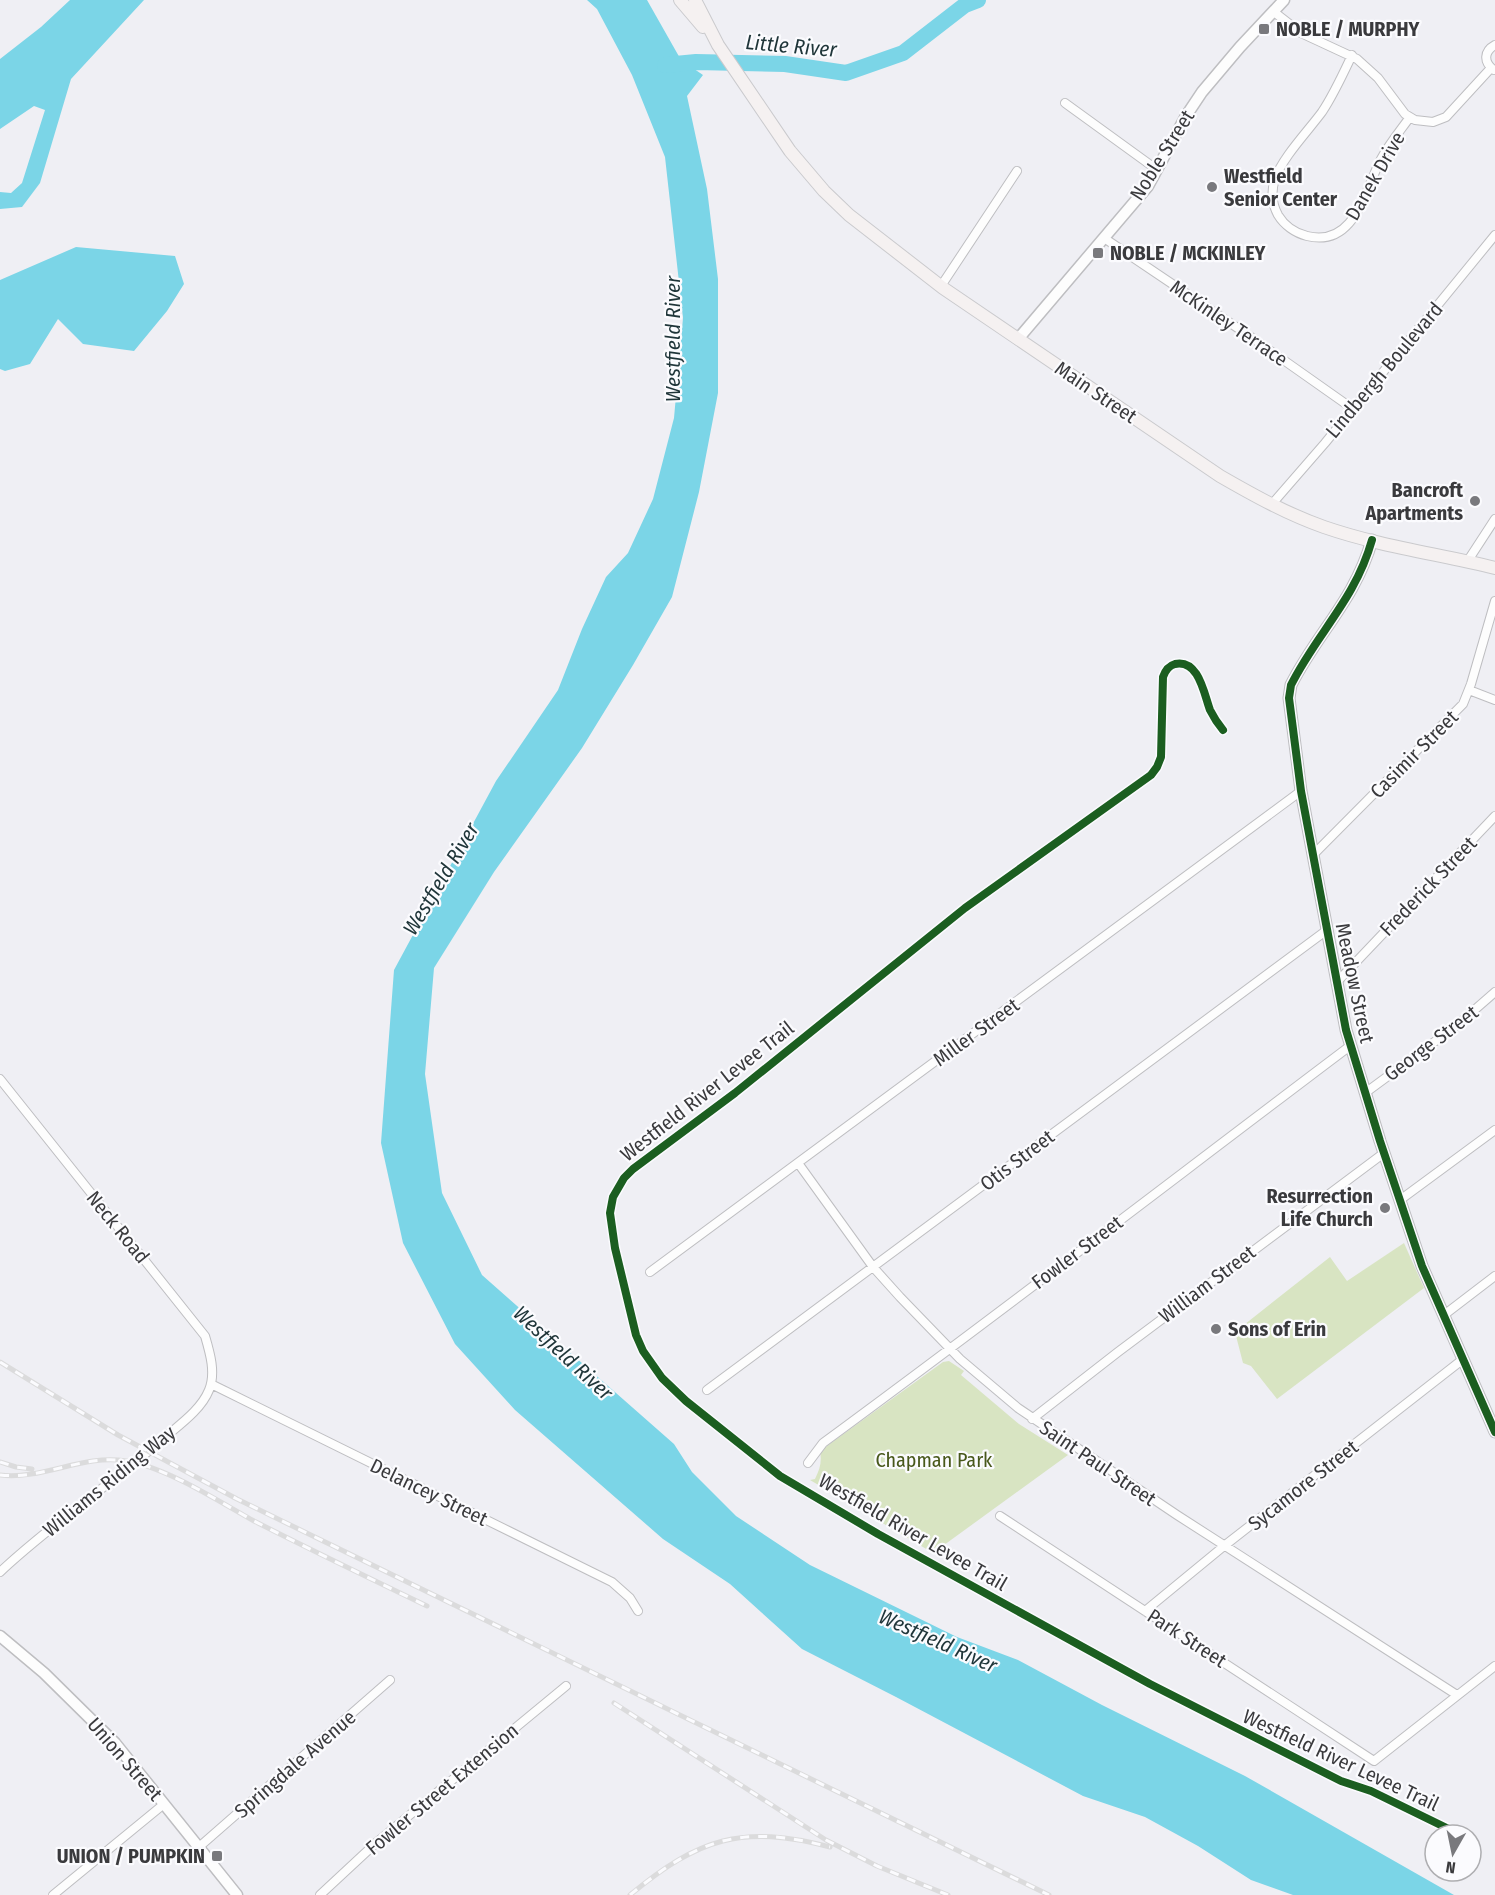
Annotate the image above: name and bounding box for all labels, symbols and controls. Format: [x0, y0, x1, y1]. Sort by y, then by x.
place label: NOBLE / MURPHY [1276, 17, 1421, 41]
marker: NOBLE / MURPHY [1257, 22, 1271, 36]
water label: Little River [744, 29, 838, 63]
street label: Noble Street [1125, 105, 1200, 205]
street label: Danek Drive [1340, 128, 1410, 224]
place label: Westfield Senior Center [1224, 164, 1338, 211]
marker: Westfield Senior Center [1205, 180, 1219, 194]
place label: NOBLE / MCKINLEY [1110, 241, 1267, 265]
marker: NOBLE / MCKINLEY [1091, 246, 1105, 260]
water label: Westfield River [660, 275, 686, 402]
street label: McKinley Terrace [1166, 275, 1292, 371]
street label: Lindbergh Boulevard [1320, 297, 1448, 443]
street label: Main Street [1051, 356, 1142, 428]
place label: Bancroft Apartments [1364, 478, 1464, 525]
marker: Bancroft Apartments [1468, 494, 1482, 508]
street label: Casimir Street [1365, 705, 1463, 803]
water label: Westfield River [397, 817, 485, 940]
street label: Frederick Street [1375, 831, 1482, 941]
street label: Meadow Street [1331, 921, 1380, 1046]
street label: Miller Street [928, 992, 1024, 1071]
street label: George Street [1379, 1000, 1483, 1086]
street label: Westfield River Levee Trail [615, 1016, 799, 1166]
street label: Otis Street [975, 1124, 1059, 1196]
place label: Resurrection Life Church [1266, 1184, 1373, 1231]
street label: Neck Road [82, 1186, 154, 1268]
marker: Resurrection Life Church [1378, 1201, 1392, 1215]
street label: Fowler Street [1027, 1210, 1128, 1294]
street label: William Street [1154, 1240, 1260, 1328]
water label: Westfield River [508, 1300, 619, 1406]
place label: Sons of Erin [1228, 1317, 1326, 1341]
marker: Sons of Erin [1209, 1322, 1223, 1336]
street label: Saint Paul Street [1035, 1415, 1161, 1511]
street label: Williams Riding Way [38, 1420, 180, 1542]
street label: Sycamore Street [1243, 1434, 1363, 1535]
park label: Chapman Park [876, 1448, 993, 1472]
street label: Delancey Street [366, 1453, 492, 1531]
street label: Westfield River Levee Trail [814, 1468, 1012, 1596]
water label: Westfield River [875, 1603, 1002, 1679]
street label: Park Street [1143, 1604, 1231, 1673]
street label: Westfield River Levee Trail [1239, 1704, 1443, 1816]
street label: Springdale Avenue [230, 1705, 360, 1823]
street label: Union Street [82, 1713, 168, 1806]
street label: Fowler Street Extension [361, 1718, 523, 1860]
north arrow [1423, 1823, 1483, 1883]
place label: UNION / PUMPKIN [57, 1844, 205, 1868]
marker: UNION / PUMPKIN [210, 1849, 224, 1863]
text: N [1445, 1857, 1457, 1877]

